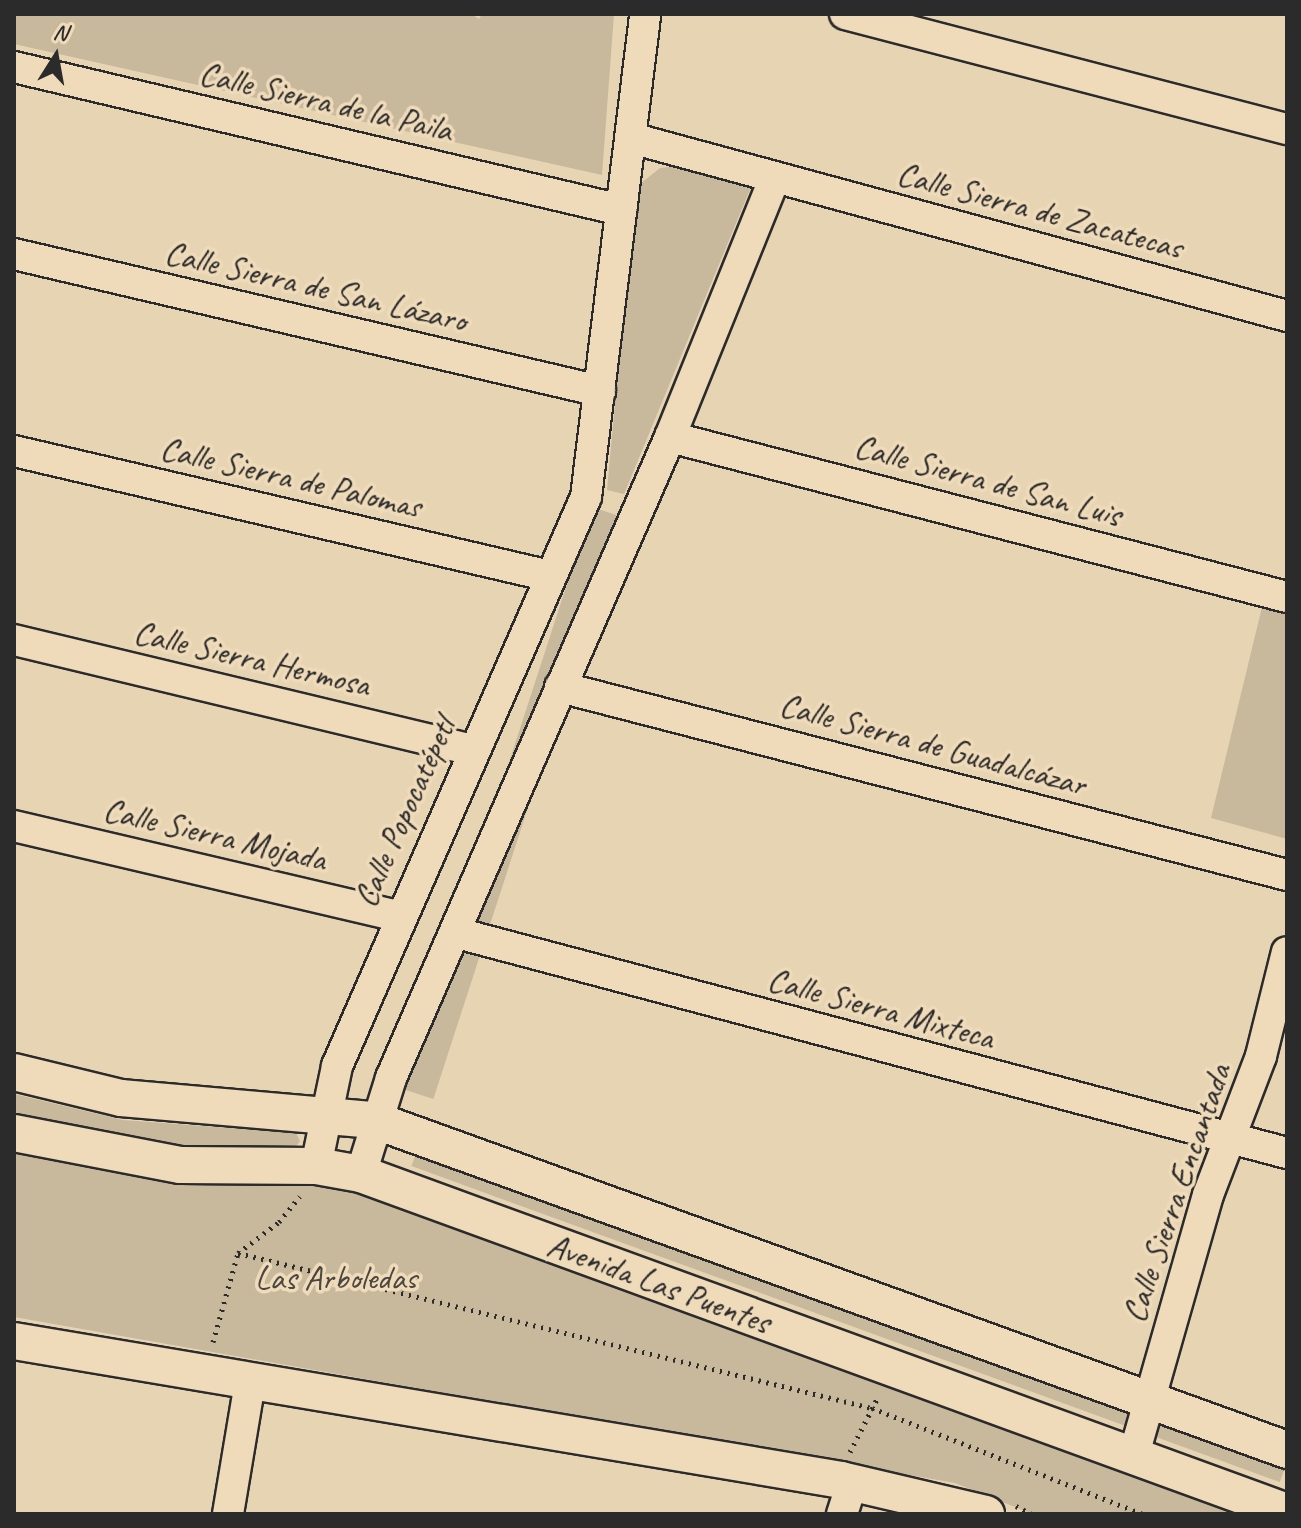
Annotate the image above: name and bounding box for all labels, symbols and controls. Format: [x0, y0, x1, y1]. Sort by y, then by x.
north arrow [16, 16, 96, 96]
text: N [51, 17, 70, 47]
street label: Calle Sierra de la Paila [195, 52, 457, 150]
street label: Calle Sierra de Zacatecas [892, 152, 1188, 268]
street label: Calle Sierra de San Lázaro [161, 231, 471, 341]
street label: Calle Sierra de San Luis [850, 425, 1126, 535]
street label: Calle Sierra de Palomas [155, 427, 427, 527]
street label: Calle Sierra Hermosa [129, 611, 375, 705]
street label: Calle Sierra de Guadalcázar [775, 683, 1091, 805]
street label: Calle Popocatépetl [344, 711, 464, 913]
street label: Calle Sierra Mojada [100, 789, 330, 879]
street label: Calle Sierra Mixteca [762, 958, 1000, 1058]
street label: Calle Sierra Encantada [1113, 1058, 1239, 1328]
street label: Avenida Las Puentes [542, 1224, 776, 1342]
park label: Las Arboledas [256, 1258, 416, 1298]

